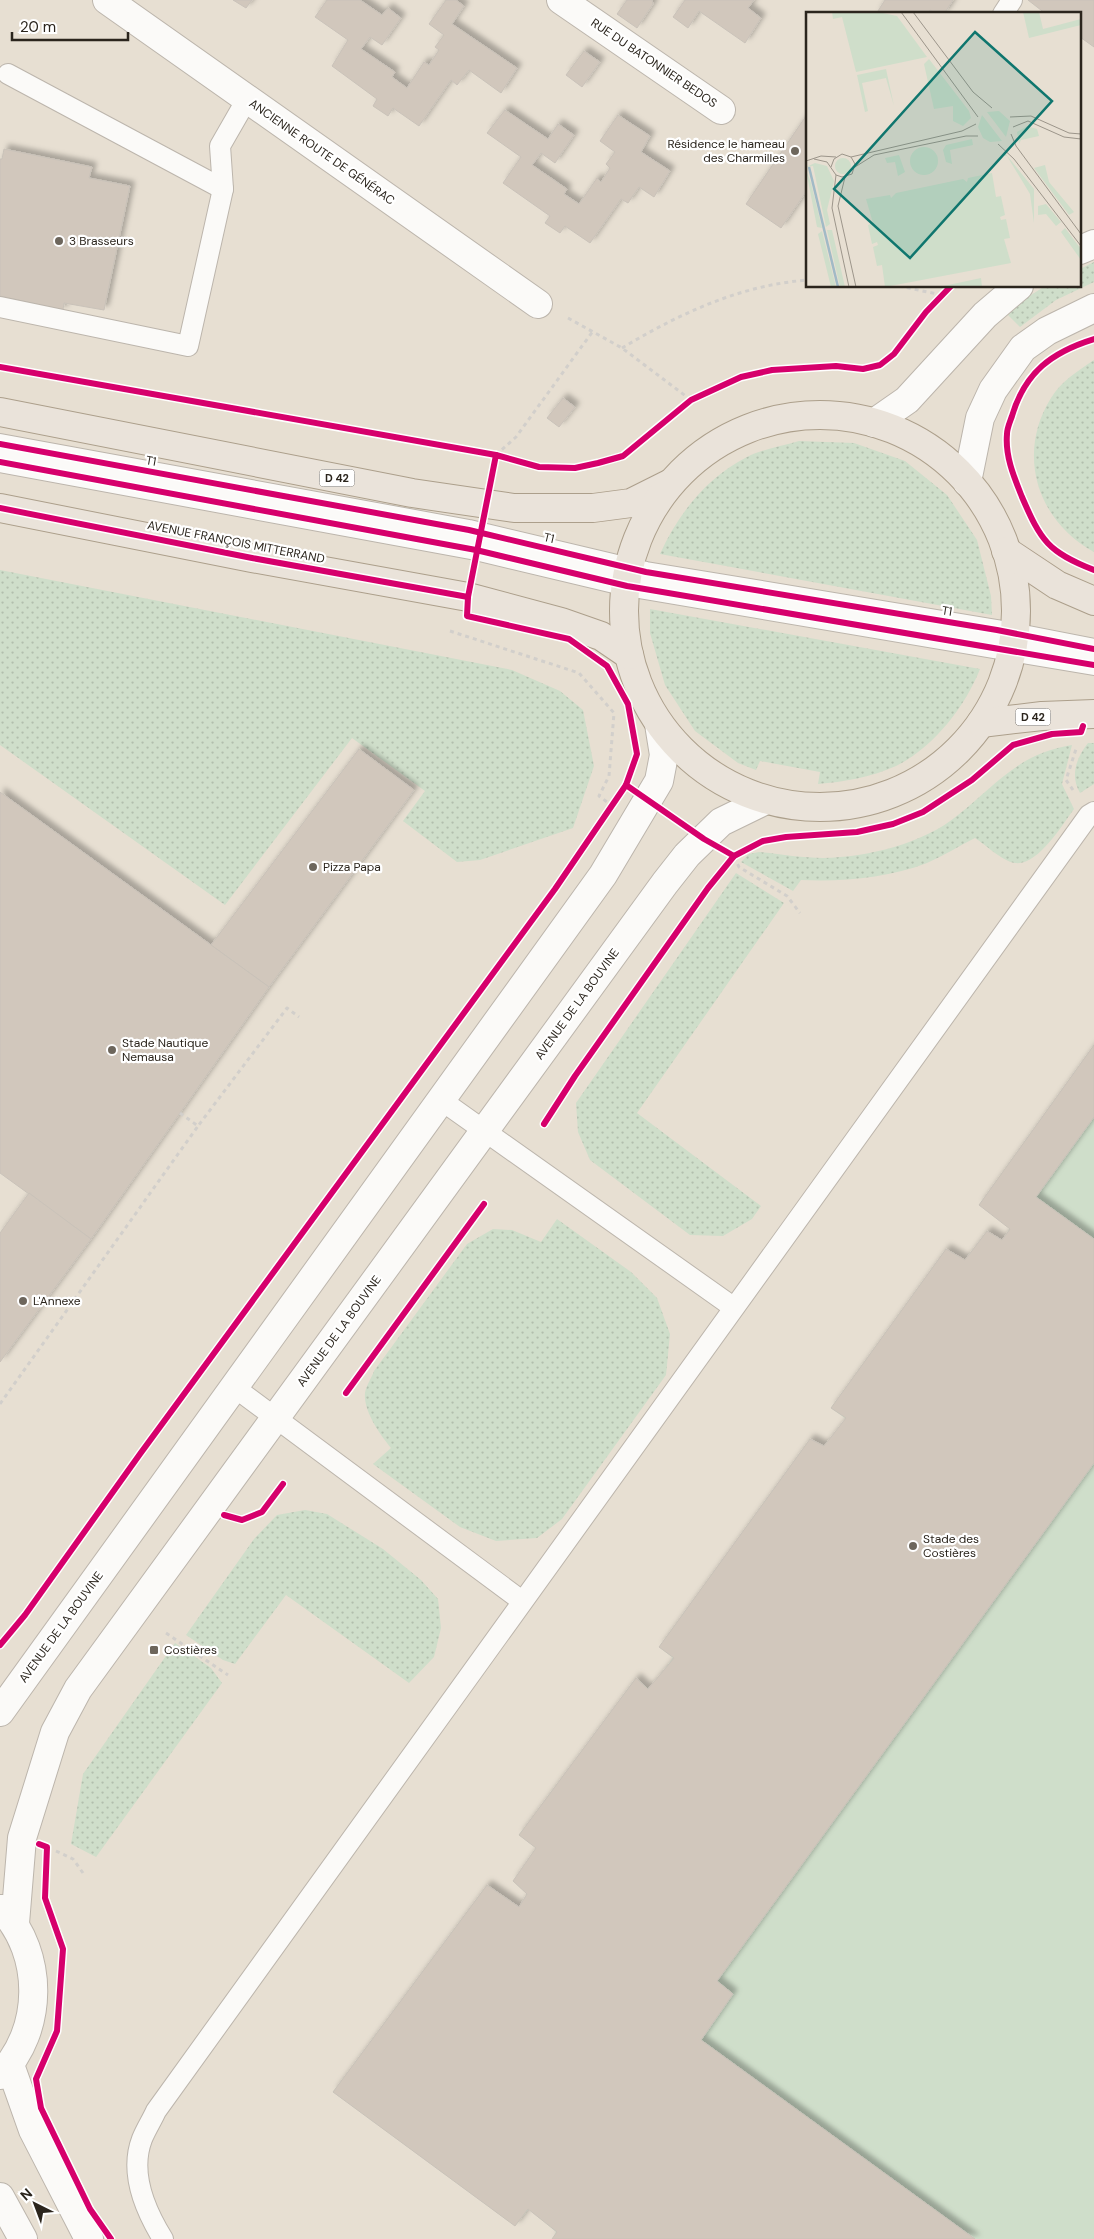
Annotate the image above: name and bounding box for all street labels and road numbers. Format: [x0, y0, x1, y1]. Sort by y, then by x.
street label: RUE DU BATONNIER BEDOS [588, 15, 720, 111]
street label: ANCIENNE ROUTE DE GÉNÉRAC [246, 95, 398, 209]
street label: T1 [144, 452, 158, 470]
road number: D 42 [320, 469, 354, 486]
street label: AVENUE FRANÇOIS MITTERRAND [146, 517, 326, 567]
street label: T1 [542, 529, 556, 547]
street label: T1 [941, 602, 953, 620]
road number: D 42 [1016, 709, 1050, 726]
street label: AVENUE DE LA BOUVINE [531, 945, 623, 1063]
street label: AVENUE DE LA BOUVINE [293, 1272, 385, 1390]
street label: AVENUE DE LA BOUVINE [15, 1568, 107, 1686]

